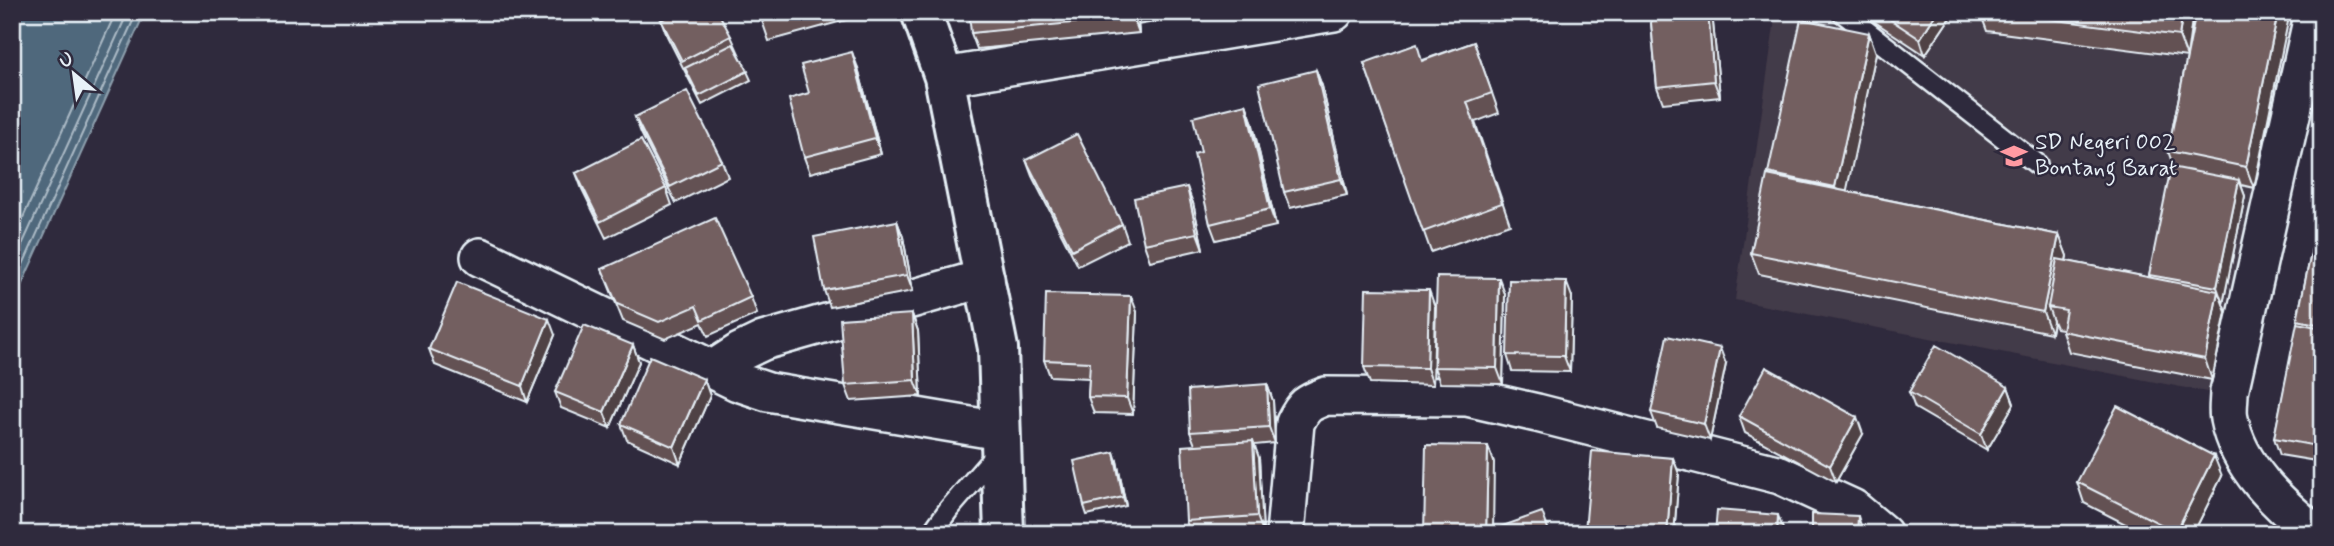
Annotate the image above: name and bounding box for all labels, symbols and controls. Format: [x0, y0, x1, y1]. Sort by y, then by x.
north arrow [38, 38, 108, 108]
text: U [55, 47, 78, 74]
place label: SD Negeri 002 Bontang Barat [2035, 128, 2177, 186]
school or university icon: SD Negeri 002 Bontang Barat [1999, 141, 2029, 171]

